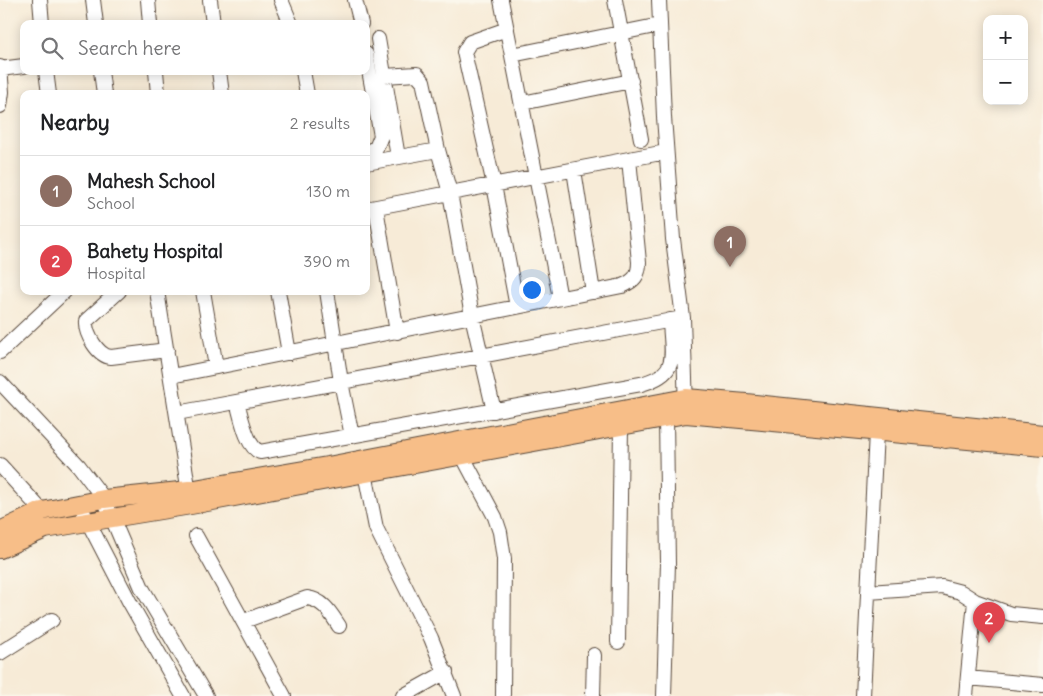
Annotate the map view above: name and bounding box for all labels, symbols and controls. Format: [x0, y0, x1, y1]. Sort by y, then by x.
map controls [983, 15, 1028, 105]
button: + [983, 15, 1028, 60]
search box [20, 20, 370, 75]
icon: search [38, 34, 66, 62]
text: Search here [78, 36, 181, 60]
button: − [983, 60, 1028, 105]
text: Nearby [40, 109, 110, 136]
text: 2 results [290, 113, 350, 133]
text: Mahesh School [87, 169, 215, 193]
text: 1 [53, 181, 59, 201]
text: 130 m [306, 181, 350, 201]
text: School [87, 193, 135, 213]
pin: 1 [714, 226, 746, 267]
text: Bahety Hospital [87, 239, 223, 263]
text: 2 [52, 251, 60, 271]
text: 390 m [303, 251, 350, 271]
text: Hospital [87, 263, 146, 283]
your location [519, 277, 545, 303]
pin: 2 [973, 602, 1005, 643]

